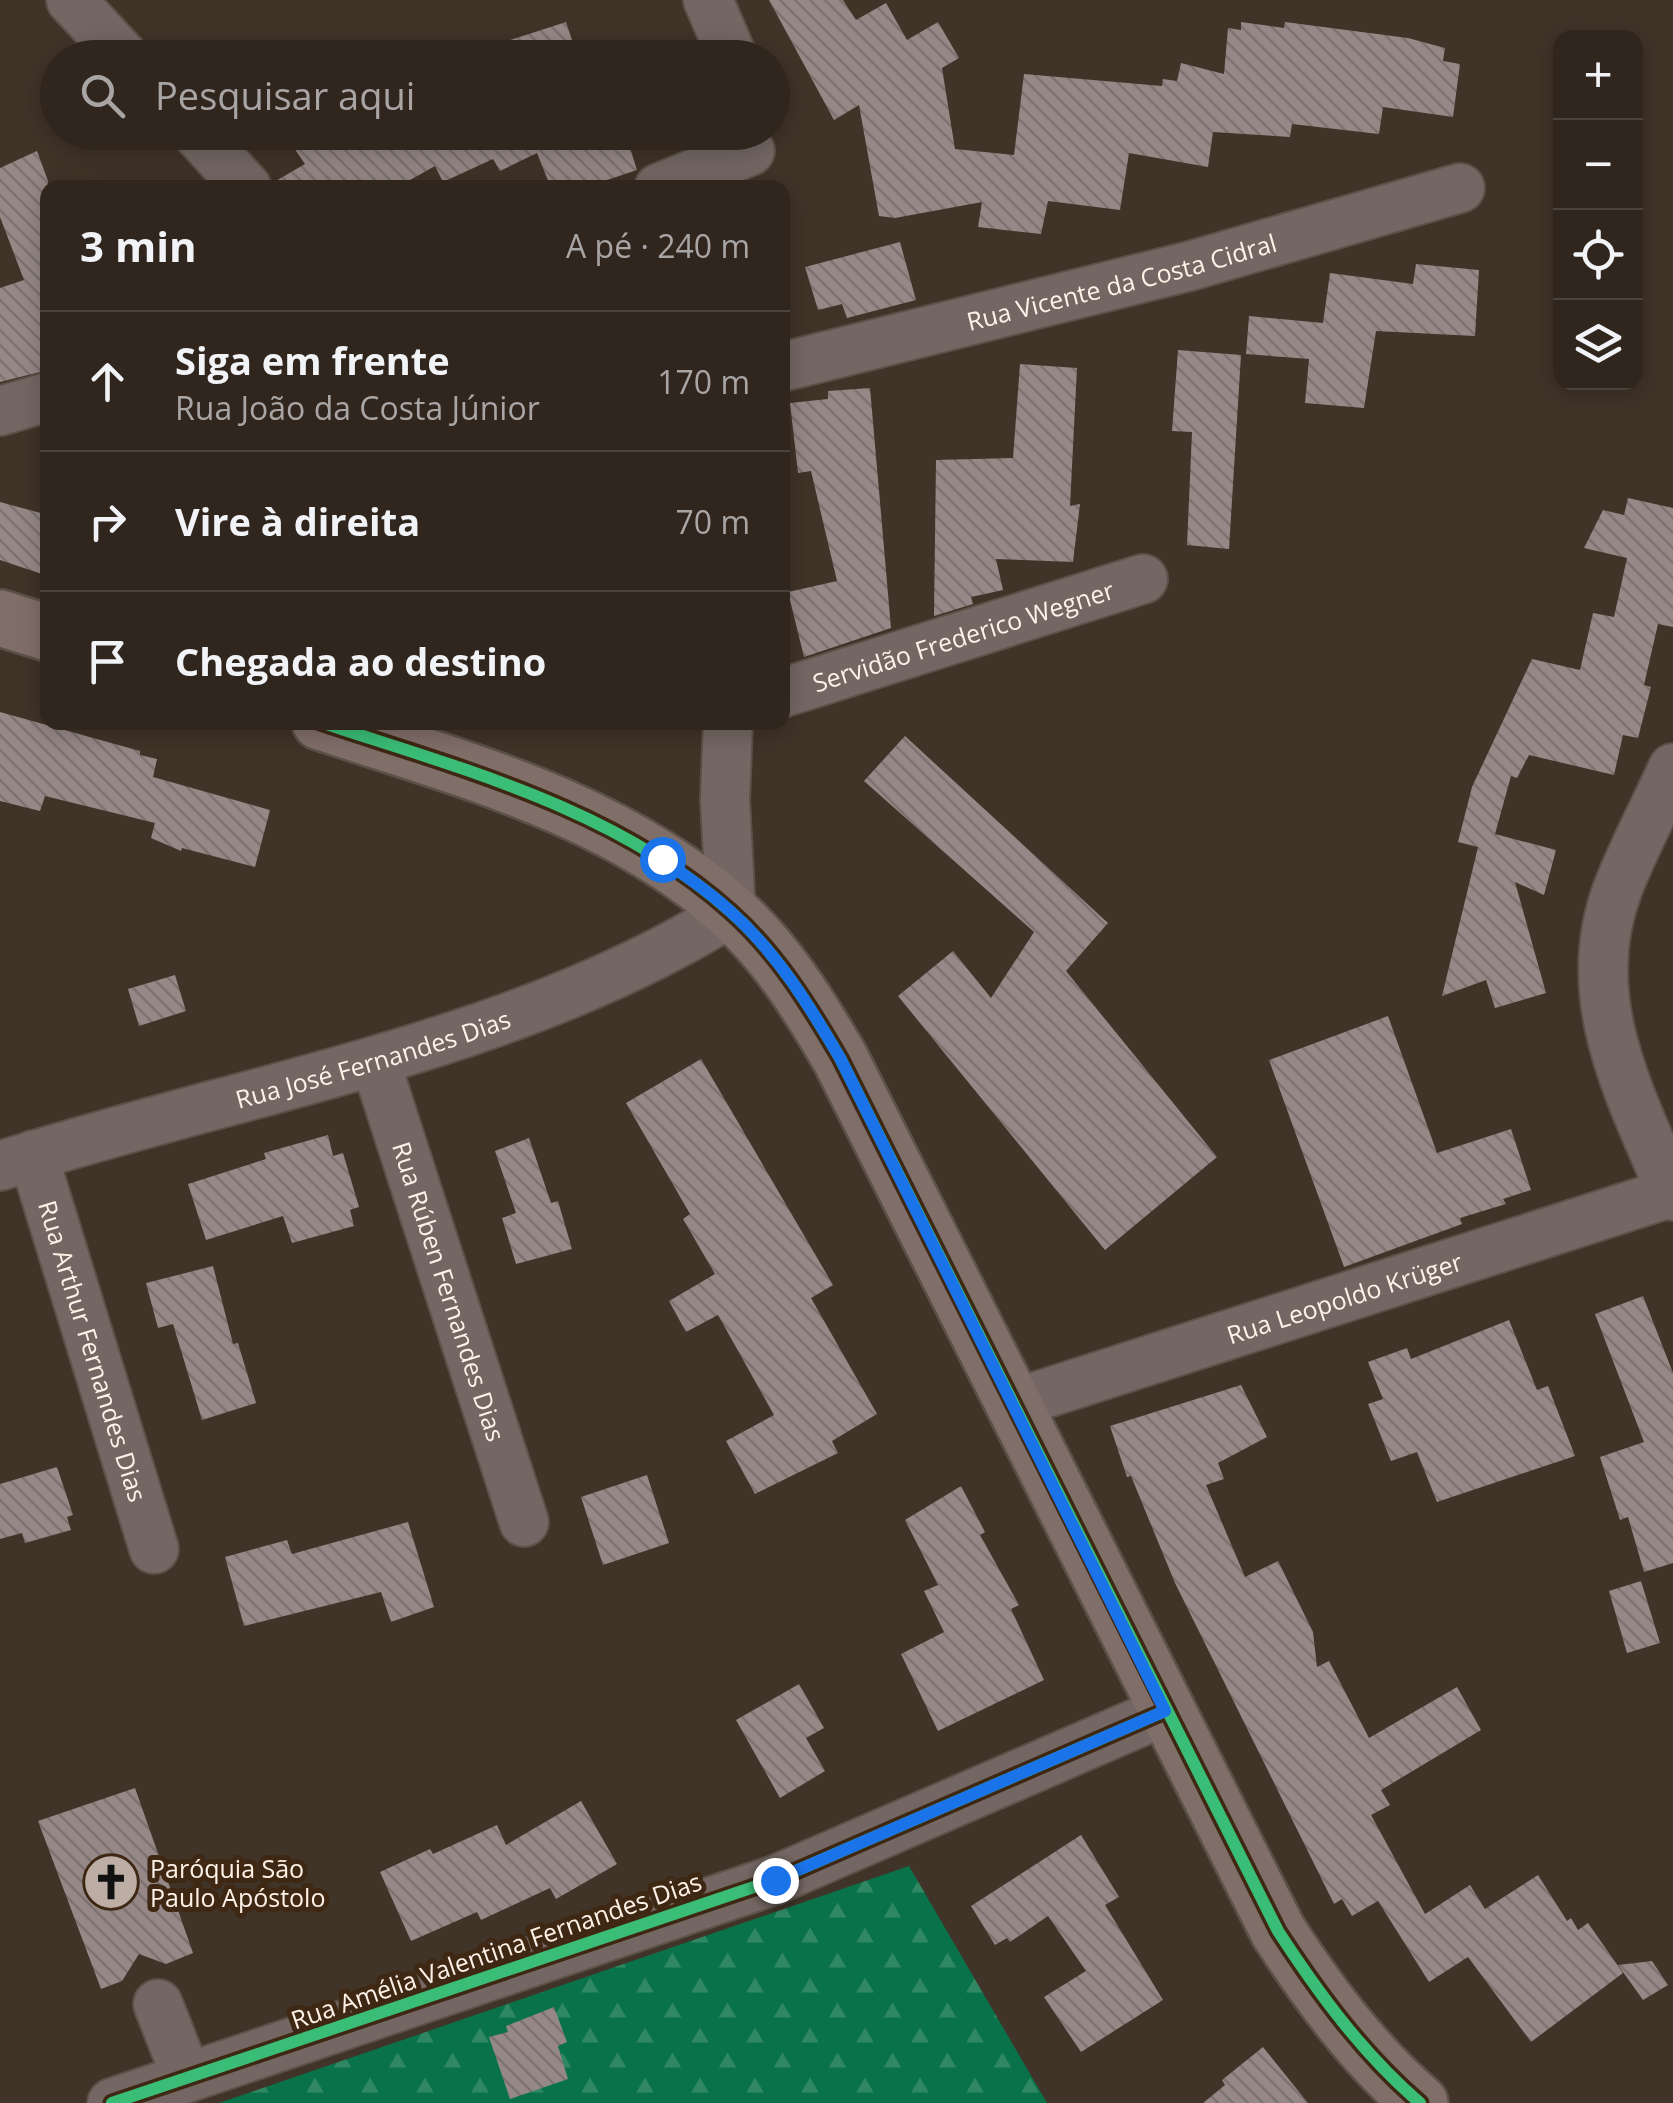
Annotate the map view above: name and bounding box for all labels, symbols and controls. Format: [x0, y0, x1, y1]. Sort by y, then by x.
map controls [1553, 30, 1643, 390]
button: + [1553, 30, 1643, 120]
search box [40, 40, 790, 150]
icon: search [75, 68, 130, 123]
text: Pesquisar aqui [155, 69, 415, 121]
button: − [1553, 120, 1643, 210]
button: locate [1553, 210, 1643, 300]
text: 3 min [80, 217, 197, 274]
text: A pé · 240 m [566, 224, 750, 267]
street label: Rua Vicente da Costa Cidral [963, 225, 1280, 338]
button: layers [1553, 300, 1643, 390]
text: Siga em frente [175, 334, 450, 386]
icon: ahead [80, 354, 135, 409]
text: 170 m [657, 360, 750, 403]
text: Rua João da Costa Júnior [175, 386, 540, 429]
icon: right [80, 494, 135, 549]
text: Vire à direita [175, 495, 420, 547]
text: 70 m [675, 500, 750, 543]
street label: Servidão Frederico Wegner [808, 572, 1118, 699]
icon: arrive [80, 634, 135, 689]
text: Chegada ao destino [175, 635, 546, 687]
route start [640, 837, 686, 883]
street label: Rua José Fernandes Dias [232, 1001, 515, 1116]
street label: Rua Rúben Fernandes Dias [385, 1137, 514, 1445]
street label: Rua Arthur Fernandes Dias [31, 1196, 155, 1506]
street label: Rua Leopoldo Krüger [1222, 1244, 1466, 1351]
place label: Paróquia São Paulo Apóstolo [150, 1851, 325, 1914]
church icon: Paróquia São Paulo Apóstolo [81, 1852, 141, 1912]
route end [753, 1858, 799, 1904]
street label: Rua Amélia Valentina Fernandes Dias [286, 1864, 706, 2036]

